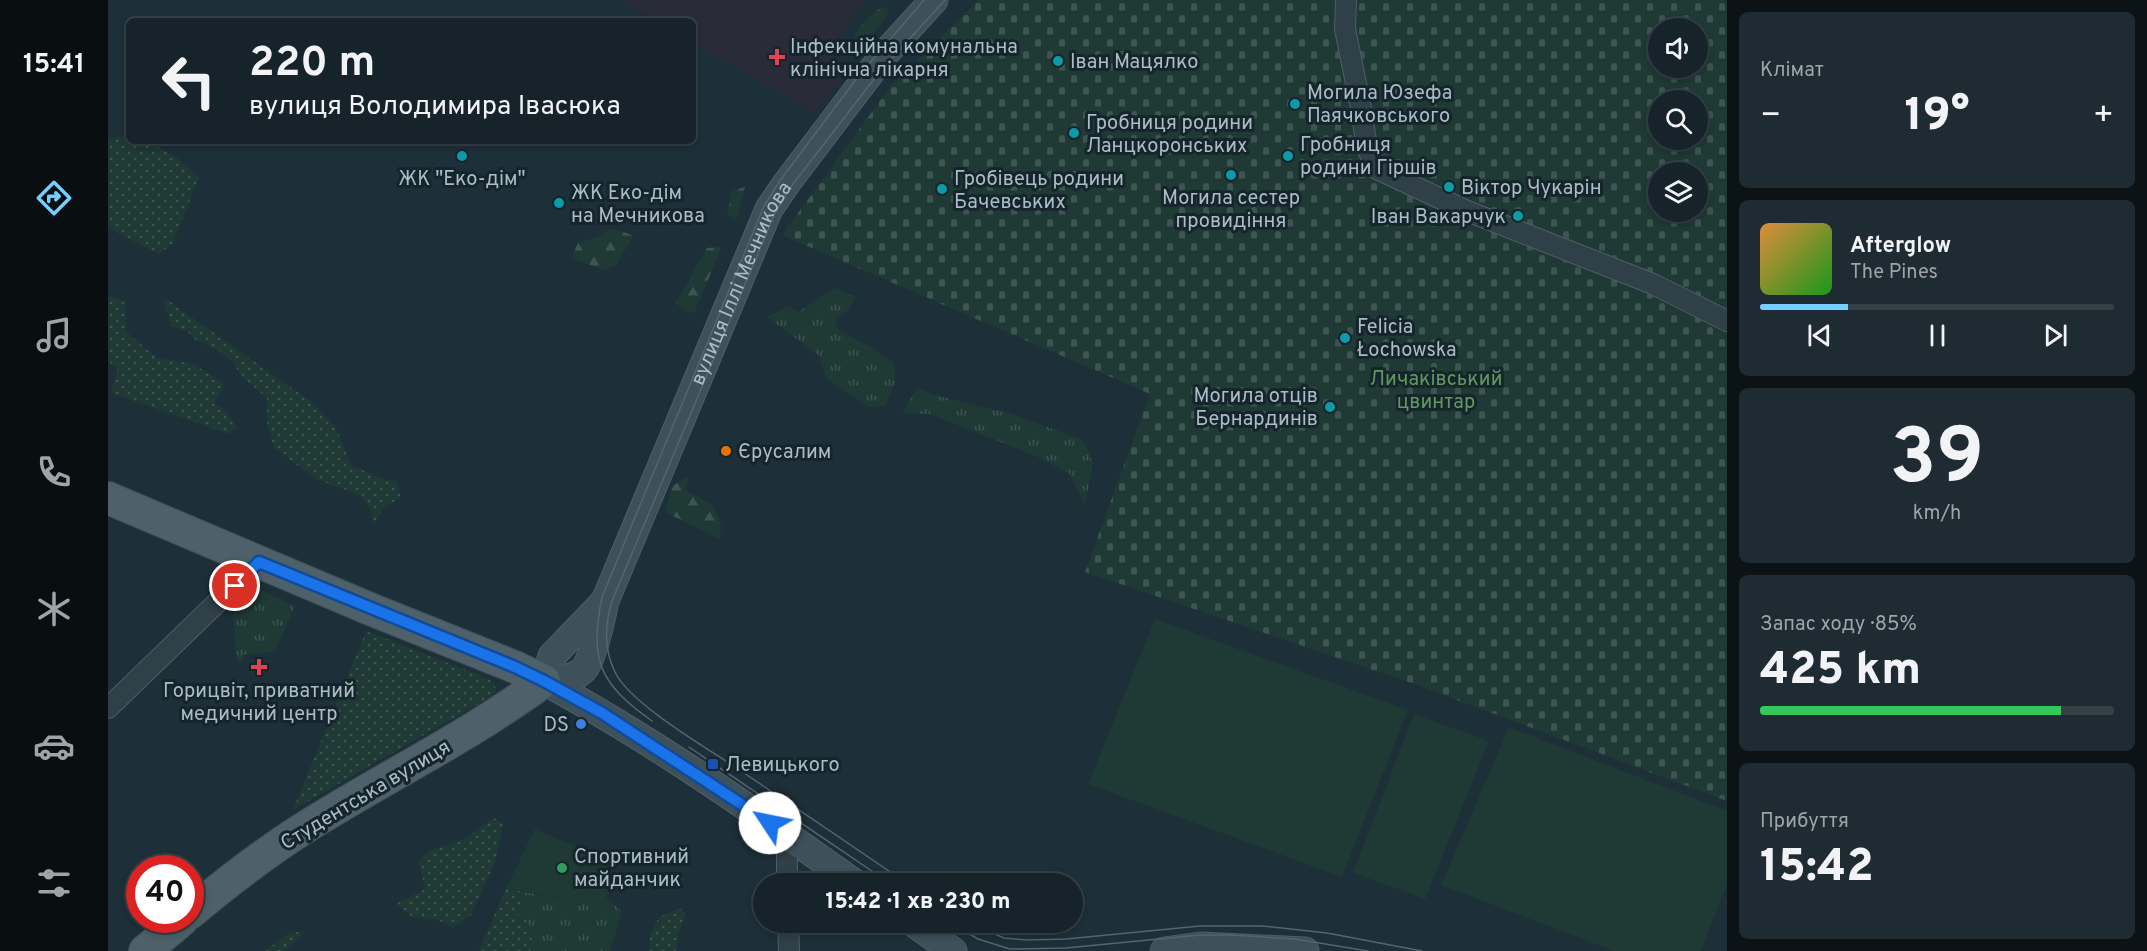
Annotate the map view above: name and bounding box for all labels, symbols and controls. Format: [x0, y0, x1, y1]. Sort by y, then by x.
map controls [1648, 18, 1708, 222]
button: sound [1648, 18, 1708, 78]
place label: Інфекційна комунальна клінічна лікарня [790, 35, 1018, 84]
text: 220 m [249, 38, 375, 91]
icon: left [150, 42, 228, 120]
text: 15:41 [23, 48, 85, 82]
marker: Інфекційна комунальна клінічна лікарня [768, 48, 786, 66]
place label: Іван Мацялко [1070, 50, 1198, 76]
marker: Іван Мацялко [1051, 54, 1065, 68]
text: Клімат [1760, 58, 1824, 84]
place label: Могила Юзефа Паячковського [1307, 81, 1452, 130]
text: 19° [1904, 89, 1970, 146]
text: вулиця Володимира Івасюка [249, 90, 621, 124]
button: search [1648, 90, 1708, 150]
text: − [1760, 96, 1781, 138]
text: + [2093, 96, 2114, 138]
marker: Могила Юзефа Паячковського [1288, 97, 1302, 111]
place label: Гробниця родини Ланцкоронських [1086, 111, 1253, 160]
marker: Гробниця родини Ланцкоронських [1067, 126, 1081, 140]
place label: Гробниця родини Гіршів [1300, 133, 1437, 182]
marker: ЖК "Еко-дім" [455, 149, 469, 163]
marker: Гробниця родини Гіршів [1281, 149, 1295, 163]
button: layers [1648, 162, 1708, 222]
place label: ЖК "Еко-дім" [398, 167, 526, 193]
place label: Гробівець родини Бачевських [954, 167, 1124, 216]
marker: Могила сестер провидіння [1224, 168, 1238, 182]
place label: Віктор Чукарін [1461, 176, 1602, 202]
icon: directions [33, 177, 75, 219]
street label: вулиця Іллі Мечникова [686, 177, 799, 390]
marker: Віктор Чукарін [1442, 180, 1456, 194]
place label: ЖК Еко-дім на Мечникова [571, 181, 705, 230]
marker: Гробівець родини Бачевських [935, 182, 949, 196]
place label: Могила сестер провидіння [1162, 186, 1300, 235]
marker: ЖК Еко-дім на Мечникова [552, 196, 566, 210]
place label: Іван Вакарчук [1371, 205, 1506, 231]
marker: Іван Вакарчук [1511, 209, 1525, 223]
text: Afterglow [1850, 233, 1951, 260]
text: The Pines [1850, 260, 1938, 286]
icon: music [33, 314, 75, 356]
place label: Felicia Łochowska [1357, 315, 1456, 364]
icon: previous [1803, 319, 1836, 352]
icon: pause [1921, 319, 1954, 352]
icon: next [2039, 319, 2072, 352]
marker: Felicia Łochowska [1338, 331, 1352, 345]
park label: Личаківський цвинтар [1370, 367, 1502, 416]
place label: Могила отців Бернардинів [1193, 384, 1318, 433]
marker: Могила отців Бернардинів [1323, 400, 1337, 414]
text: 39 [1890, 412, 1984, 511]
place label: Єрусалим [738, 440, 831, 466]
marker: Єрусалим [719, 444, 733, 458]
icon: phone [33, 451, 75, 493]
text: km/h [1913, 501, 1961, 527]
pin [209, 560, 260, 611]
icon: arrive [218, 569, 251, 602]
icon: climate [33, 588, 75, 630]
text: Запас ходу · 85% [1760, 612, 1917, 638]
text: 425 km [1760, 643, 1921, 700]
marker: Горицвіт, приватний медичний центр [250, 658, 268, 676]
place label: Горицвіт, приватний медичний центр [163, 679, 355, 728]
place label: DS [543, 713, 569, 739]
marker: DS [574, 717, 588, 731]
icon: car [33, 725, 75, 767]
street label: Студентська вулиця [276, 735, 456, 857]
place label: Левицького [725, 753, 840, 779]
marker: Левицького [706, 757, 720, 771]
position arrow [738, 791, 802, 855]
text: Прибуття [1760, 809, 1849, 835]
text: 15:42 [1760, 840, 1874, 897]
place label: Спортивний майданчик [574, 845, 689, 894]
speed limit sign: 40 [126, 855, 204, 933]
marker: Спортивний майданчик [555, 861, 569, 875]
icon: filters [33, 862, 75, 904]
text: 15:42 · 1 хв · 230 m [825, 889, 1011, 916]

